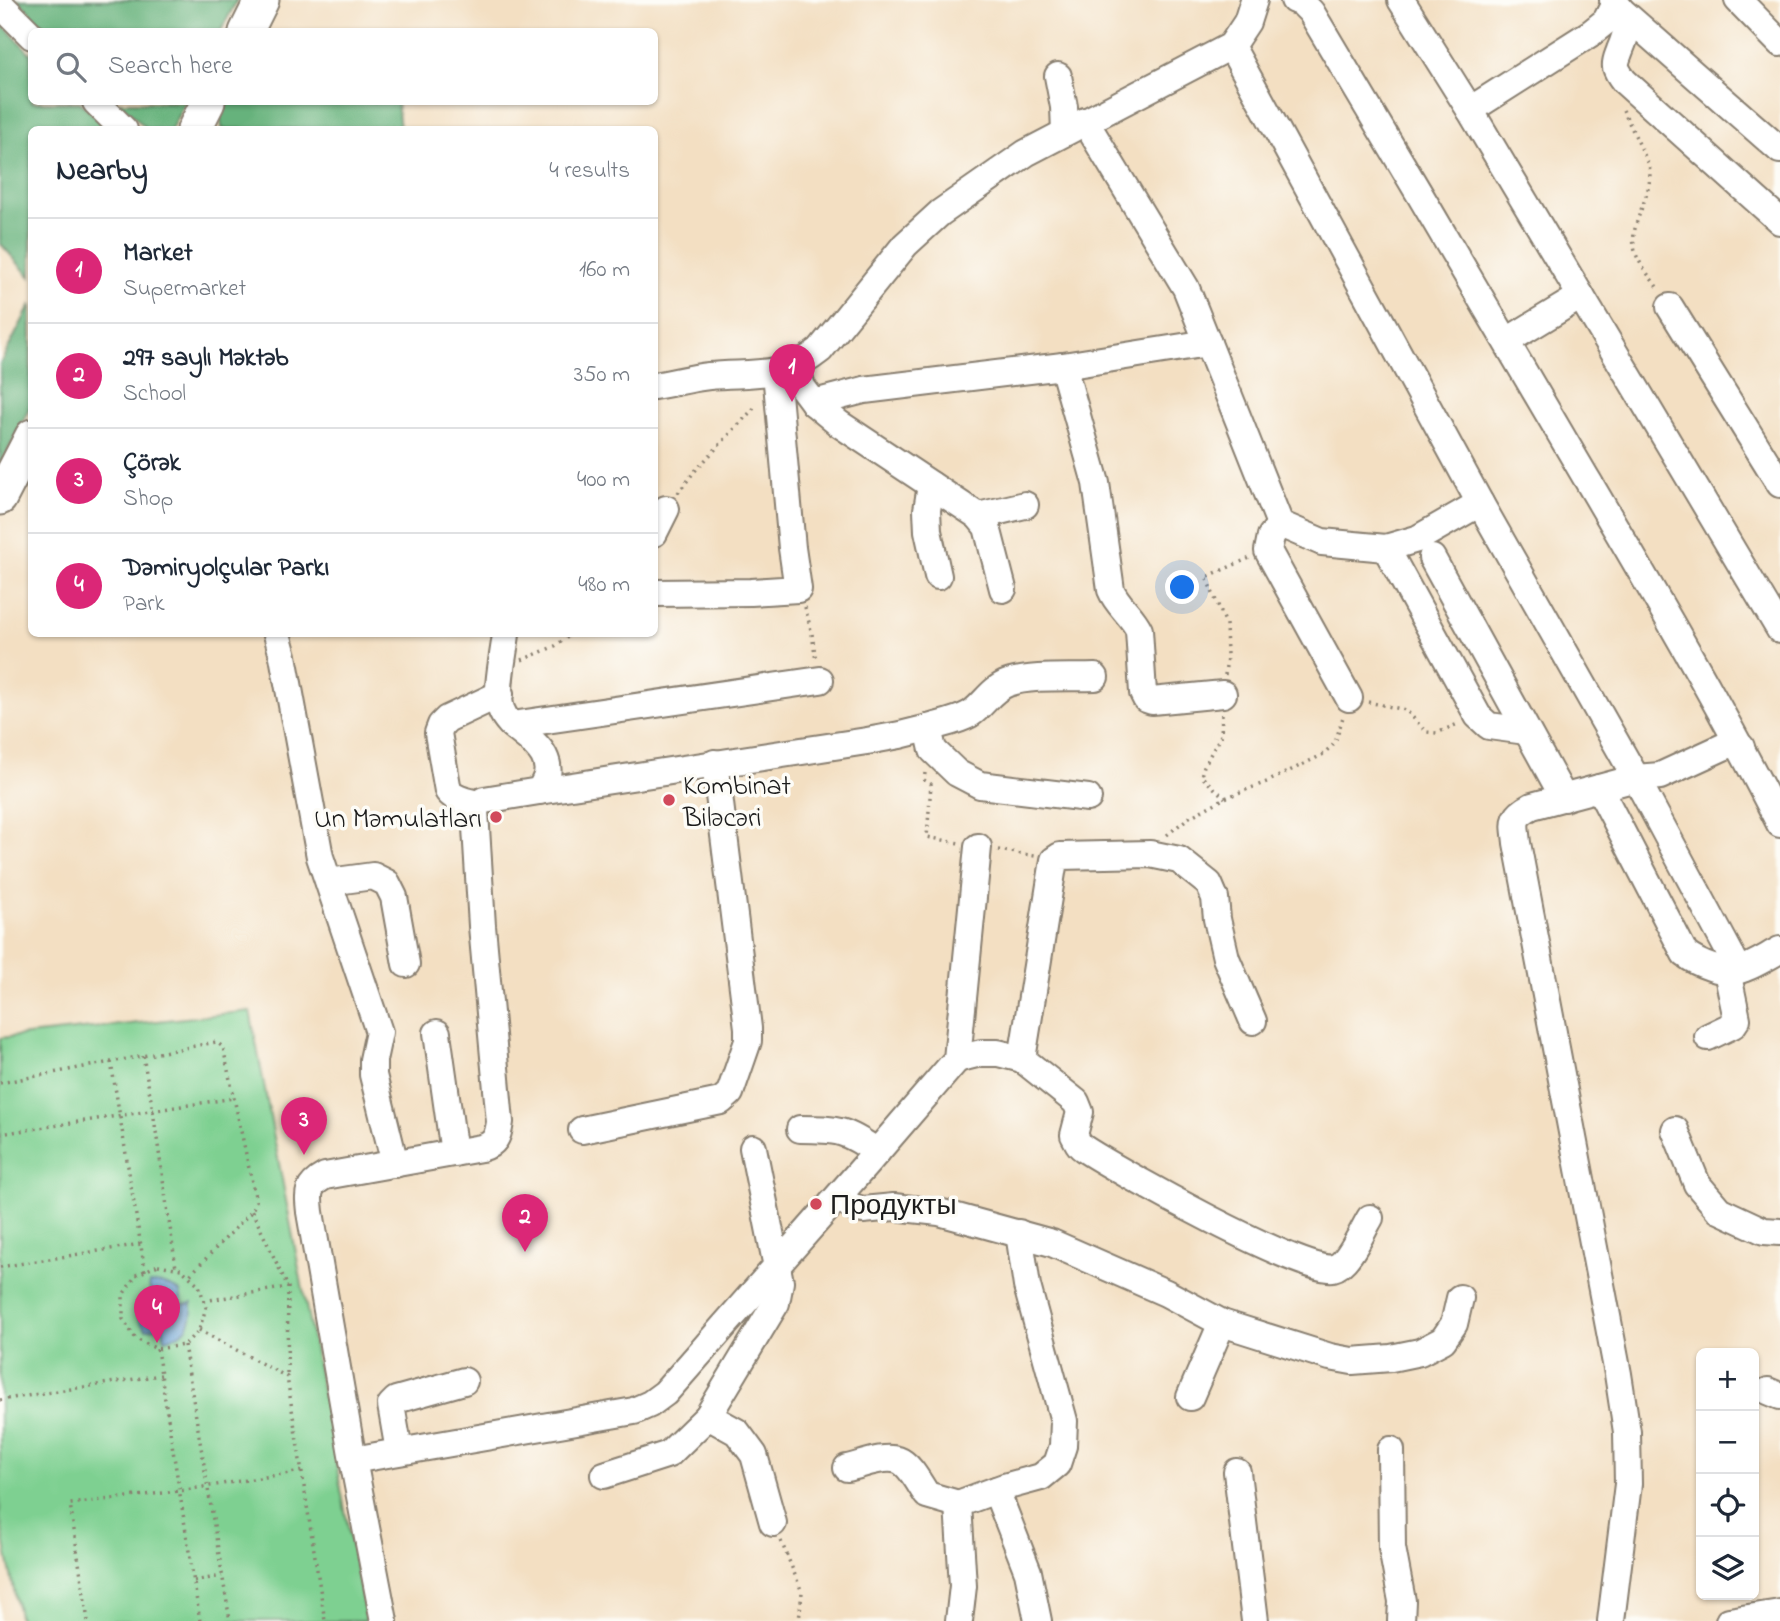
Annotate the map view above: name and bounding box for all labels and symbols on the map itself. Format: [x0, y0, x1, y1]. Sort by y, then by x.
pin: 1 [769, 344, 815, 402]
your location [1165, 570, 1199, 604]
place label: Kombinat Biləcəri [682, 767, 791, 840]
marker: Kombinat Biləcəri [661, 792, 677, 808]
place label: Un Məmulatları [314, 800, 482, 841]
marker: Un Məmulatları [488, 809, 504, 825]
pin: 3 [281, 1097, 327, 1155]
place label: Продукты [830, 1187, 957, 1228]
pin: 2 [502, 1194, 548, 1252]
marker: Продукты [808, 1196, 824, 1212]
pin: 4 [134, 1285, 180, 1343]

